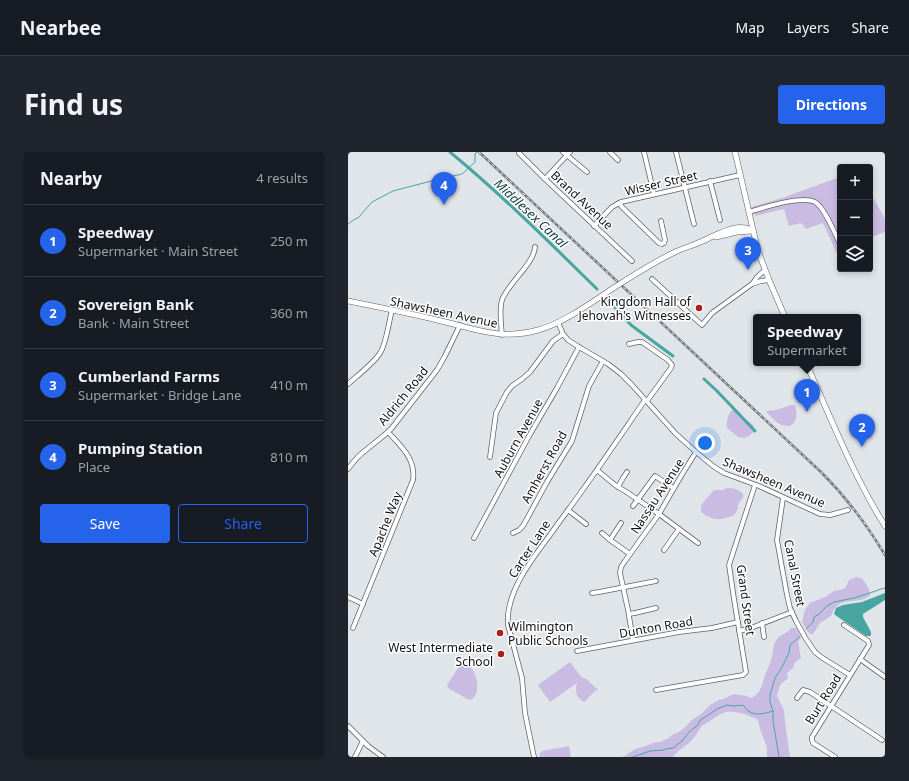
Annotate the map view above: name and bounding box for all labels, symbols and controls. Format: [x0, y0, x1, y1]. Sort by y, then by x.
text: Nearbee [20, 15, 101, 41]
text: Map [736, 18, 765, 37]
text: Layers [787, 18, 829, 37]
text: Share [851, 18, 889, 37]
text: Find us [24, 85, 123, 123]
button: Directions [778, 85, 885, 124]
map controls [837, 164, 873, 272]
button: + [837, 164, 873, 200]
street label: Wisser Street [623, 166, 700, 200]
text: Nearby [40, 167, 102, 190]
street label: Brand Avenue [547, 167, 617, 233]
text: 4 results [256, 169, 308, 187]
pin: 4 [431, 172, 457, 205]
water label: Middlesex Canal [490, 174, 572, 252]
button: − [837, 200, 873, 236]
text: Speedway [78, 222, 154, 242]
text: 1 [49, 232, 57, 250]
text: 250 m [270, 232, 308, 250]
button: layers [837, 236, 873, 272]
pin: 3 [735, 237, 761, 270]
text: Supermarket · Main Street [78, 242, 238, 260]
street label: Shawsheen Avenue [389, 292, 500, 332]
place label: Kingdom Hall of Jehovah's Witnesses [577, 293, 692, 324]
text: Sovereign Bank [78, 294, 194, 314]
marker: Kingdom Hall of Jehovah's Witnesses [694, 303, 704, 313]
text: 2 [49, 304, 57, 322]
text: 360 m [270, 304, 308, 322]
text: Bank · Main Street [78, 314, 189, 332]
popup [753, 314, 861, 366]
text: Speedway [767, 321, 843, 341]
text: Supermarket [767, 341, 847, 359]
street label: Aldrich Road [374, 363, 432, 429]
text: Cumberland Farms [78, 366, 220, 386]
text: 3 [49, 376, 57, 394]
text: 410 m [270, 376, 308, 394]
pin: 1 [794, 379, 820, 412]
text: Supermarket · Bridge Lane [78, 386, 241, 404]
street label: Auburn Avenue [489, 395, 547, 480]
pin: 2 [849, 414, 875, 447]
street label: Amherst Road [517, 428, 571, 506]
your location [695, 433, 715, 453]
text: Pumping Station [78, 438, 203, 458]
text: 4 [49, 448, 57, 466]
text: 810 m [270, 448, 308, 466]
street label: Shawsheen Avenue [720, 453, 828, 511]
street label: Nassau Avenue [626, 455, 688, 537]
text: Place [78, 458, 110, 476]
street label: Apache Way [364, 488, 406, 559]
button: Save [40, 504, 170, 543]
button: Share [178, 504, 308, 543]
street label: Carter Lane [504, 517, 554, 581]
street label: Canal Street [780, 538, 810, 609]
street label: Grand Street [733, 563, 759, 637]
street label: Dunton Road [618, 612, 694, 642]
place label: Wilmington Public Schools [508, 618, 589, 649]
marker: Wilmington Public Schools [495, 628, 505, 638]
place label: West Intermediate School [388, 639, 493, 670]
marker: West Intermediate School [496, 649, 506, 659]
street label: Burt Road [801, 671, 845, 727]

